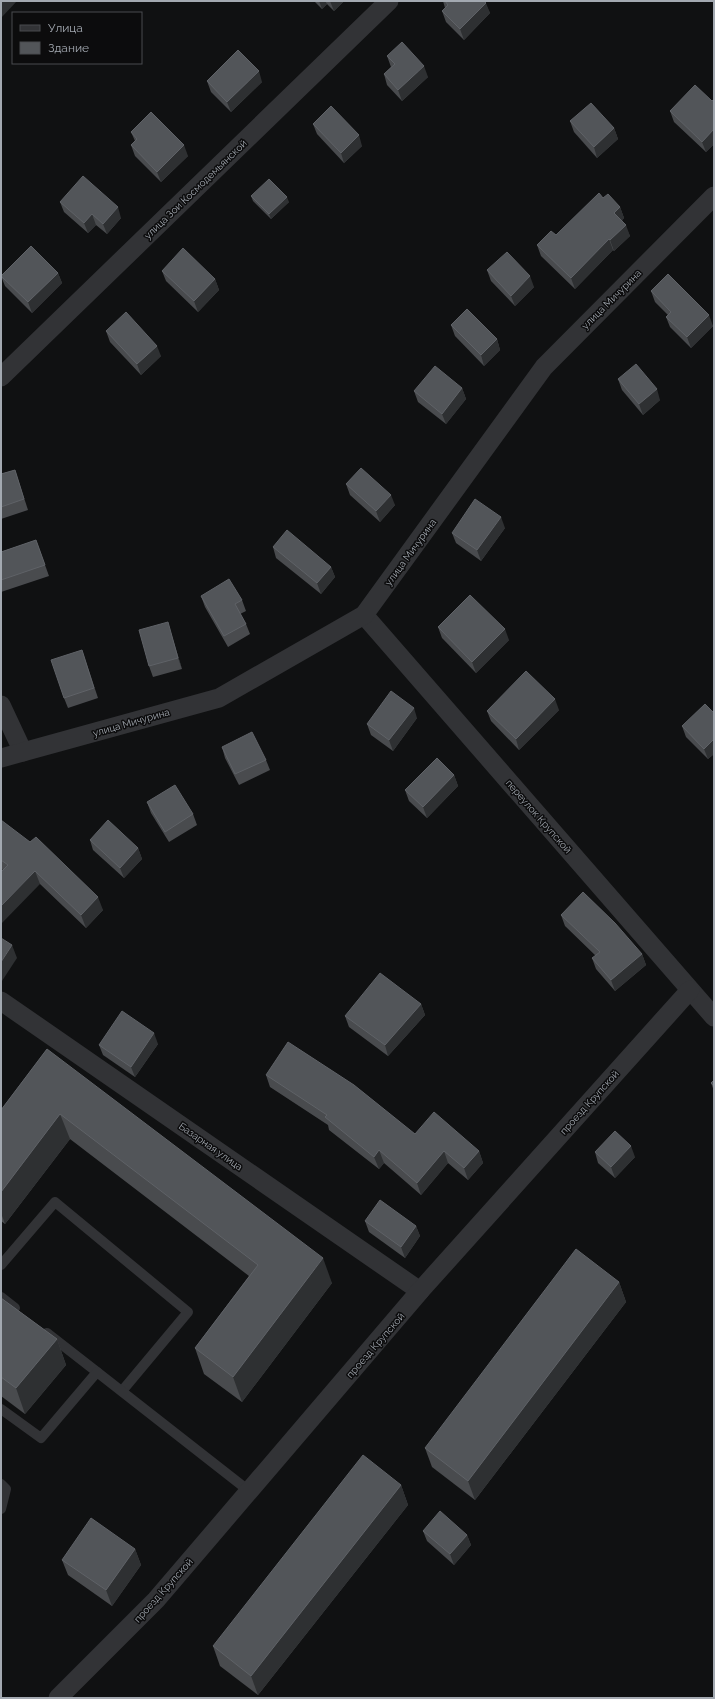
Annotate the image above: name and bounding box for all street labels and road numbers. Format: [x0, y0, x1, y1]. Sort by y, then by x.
street label: улица Зои Космодемьянской [142, 137, 249, 241]
street label: улица Мичурина [579, 267, 643, 331]
street label: улица Мичурина [383, 517, 438, 588]
street label: улица Мичурина [91, 706, 171, 739]
street label: переулок Крупской [504, 777, 574, 855]
street label: проезд Крупской [558, 1068, 621, 1137]
street label: Базарная улица [177, 1120, 245, 1172]
street label: проезд Крупской [344, 1311, 407, 1380]
street label: проезд Крупской [132, 1556, 195, 1625]

